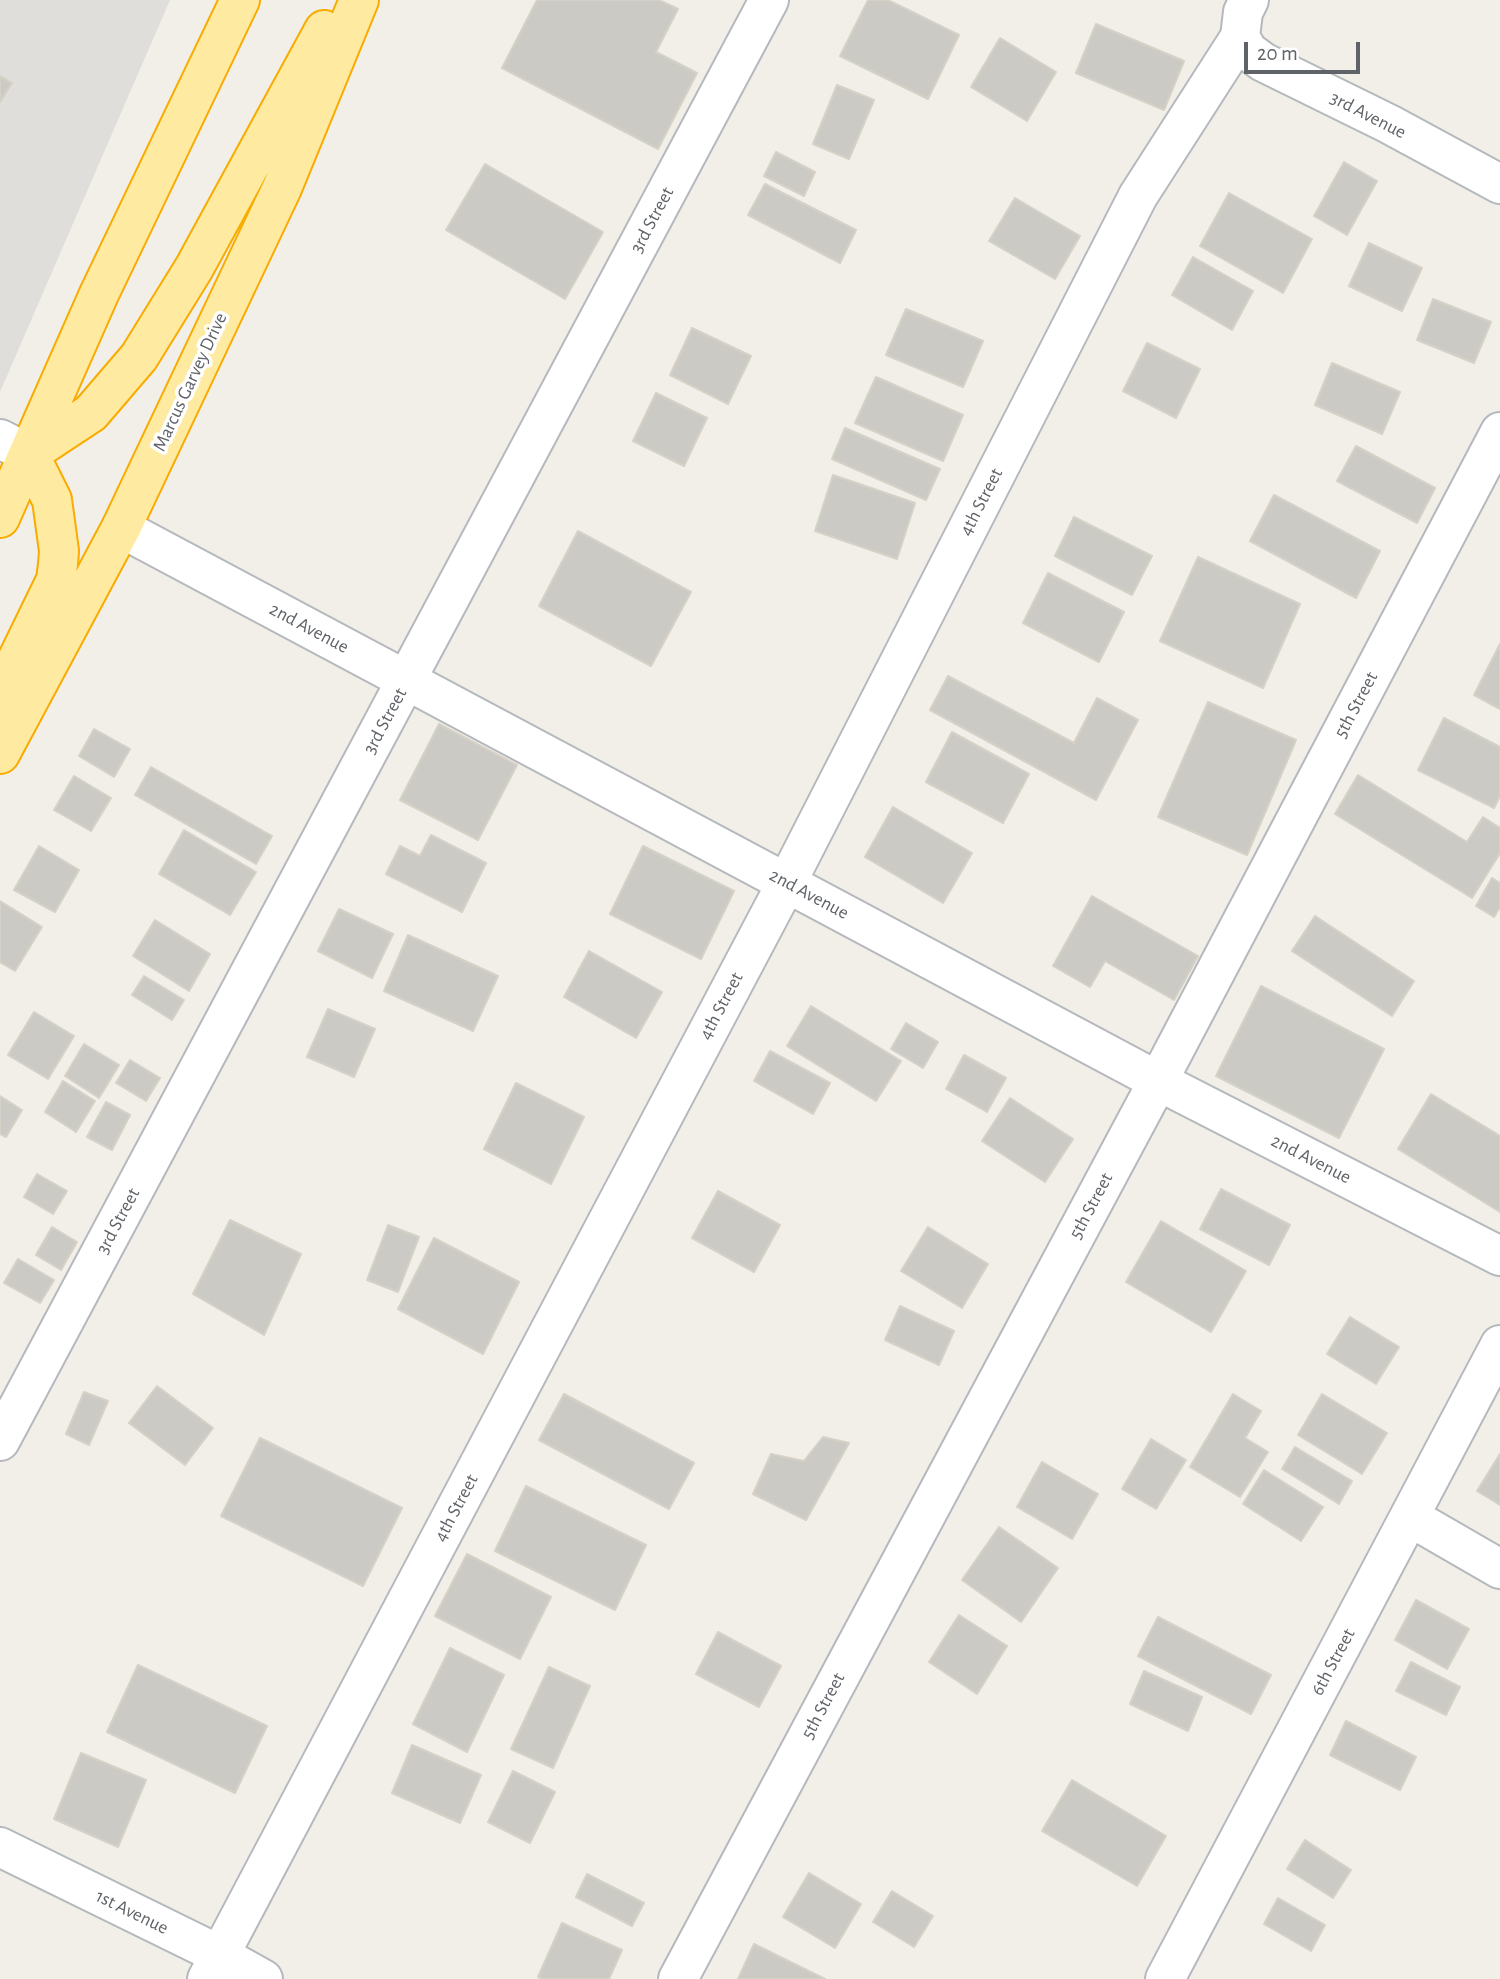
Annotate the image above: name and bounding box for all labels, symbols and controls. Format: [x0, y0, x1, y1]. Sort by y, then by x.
scale bar [1248, 28, 1364, 72]
text: 20 m [1257, 43, 1298, 64]
street label: 3rd Avenue [1326, 86, 1410, 144]
street label: 3rd Street [625, 183, 679, 257]
street label: Marcus Garvey Drive [148, 309, 232, 455]
street label: 4th Street [954, 464, 1008, 540]
street label: 2nd Avenue [265, 598, 353, 658]
street label: 5th Street [1329, 668, 1383, 742]
street label: 3rd Street [358, 684, 412, 758]
street label: 2nd Avenue [765, 864, 853, 924]
street label: 4th Street [694, 968, 748, 1044]
street label: 2nd Avenue [1267, 1129, 1355, 1189]
street label: 5th Street [1064, 1169, 1118, 1243]
street label: 3rd Street [91, 1184, 145, 1258]
street label: 4th Street [429, 1470, 483, 1546]
street label: 6th Street [1306, 1625, 1360, 1699]
street label: 5th Street [796, 1669, 850, 1743]
street label: 1st Avenue [92, 1885, 172, 1939]

